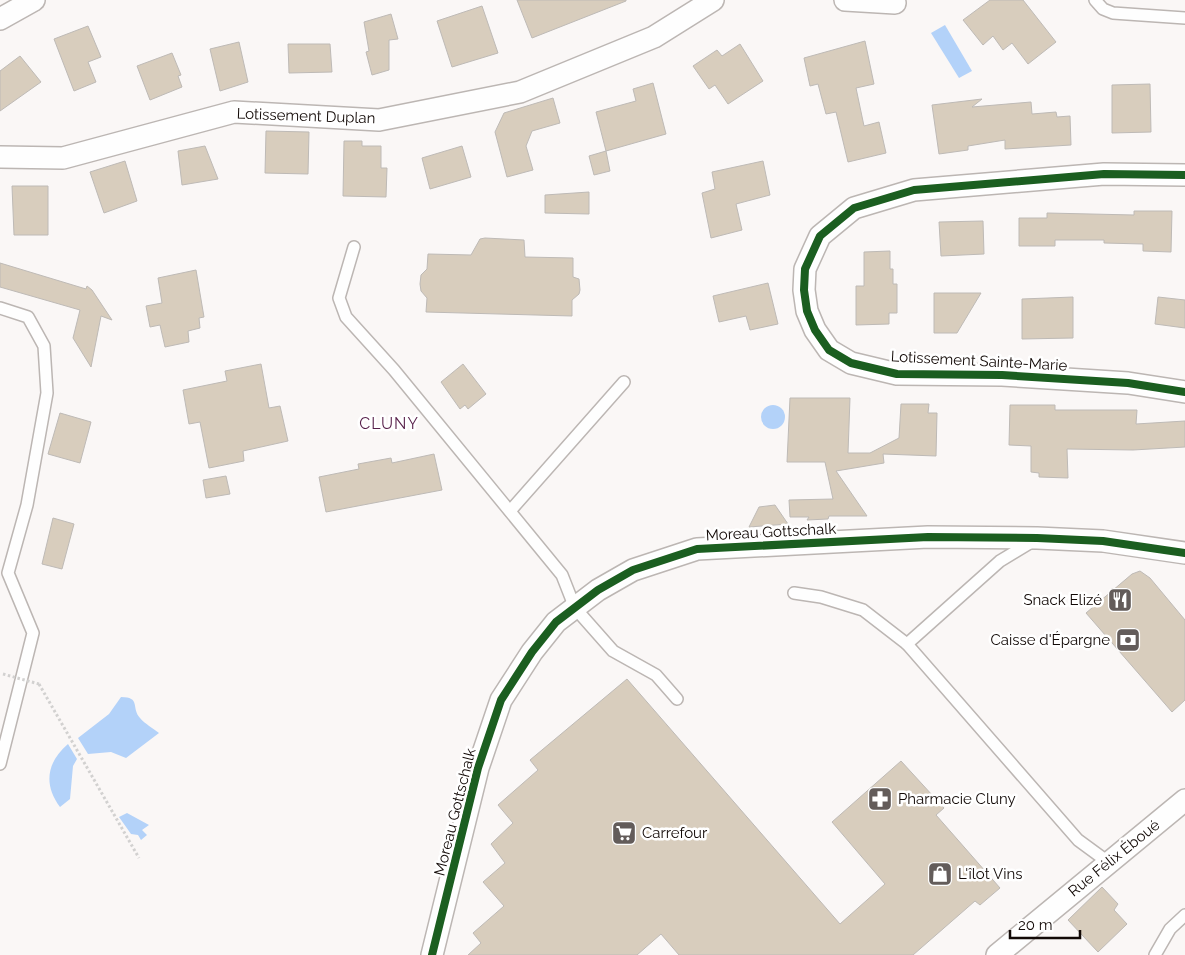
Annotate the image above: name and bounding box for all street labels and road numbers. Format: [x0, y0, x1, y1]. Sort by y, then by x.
street label: Lotissement Duplan [236, 105, 376, 127]
street label: Lotissement Sainte-Marie [890, 347, 1068, 375]
street label: Moreau Gottschalk [705, 520, 837, 544]
street label: Moreau Gottschalk [430, 746, 480, 878]
street label: Rue Félix Éboué [1065, 816, 1163, 900]

